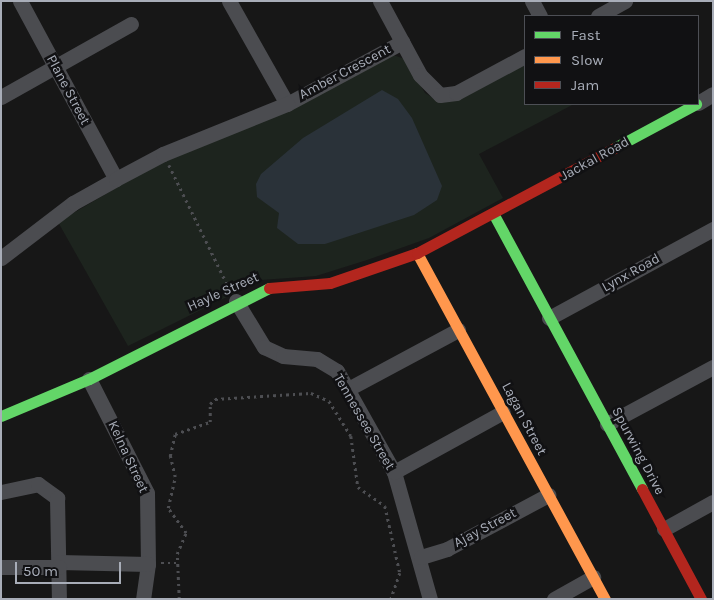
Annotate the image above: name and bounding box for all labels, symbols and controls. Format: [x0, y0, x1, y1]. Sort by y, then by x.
legend [524, 15, 699, 105]
text: Fast [571, 26, 600, 44]
street label: Amber Crescent [296, 41, 394, 103]
text: Slow [571, 51, 603, 69]
street label: Plane Street [43, 52, 93, 128]
text: Jam [571, 76, 599, 94]
street label: Jackal Road [558, 133, 632, 185]
street label: Lynx Road [599, 250, 663, 296]
street label: Hayle Street [185, 269, 261, 315]
street label: Tennessee Street [330, 371, 398, 473]
street label: Lagan Street [498, 380, 550, 458]
street label: Spurwing Drive [608, 404, 668, 498]
street label: Kelna Street [104, 418, 152, 496]
street label: Ajay Street [451, 505, 519, 551]
scale bar [18, 552, 124, 584]
text: 50 m [23, 562, 58, 580]

